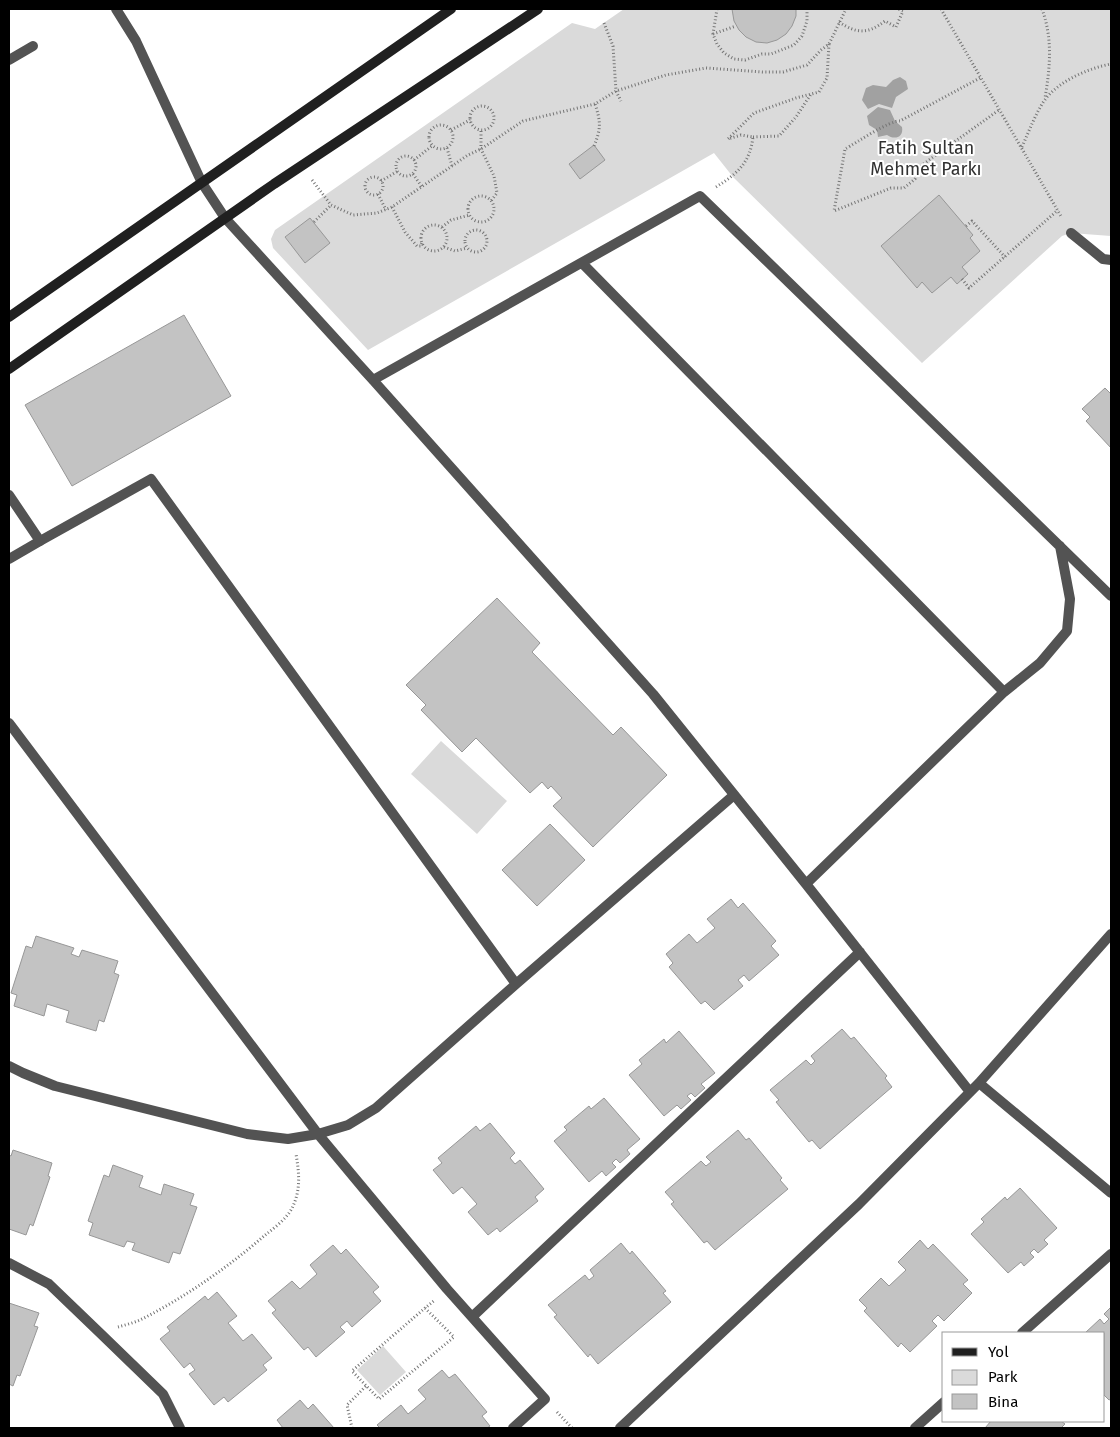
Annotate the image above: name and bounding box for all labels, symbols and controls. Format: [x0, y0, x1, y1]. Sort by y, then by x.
park label: Fatih Sultan Mehmet Parkı [870, 137, 982, 180]
legend [942, 1332, 1105, 1422]
text: Yol [988, 1343, 1009, 1361]
text: Park [988, 1368, 1018, 1386]
text: Bina [988, 1393, 1018, 1411]

